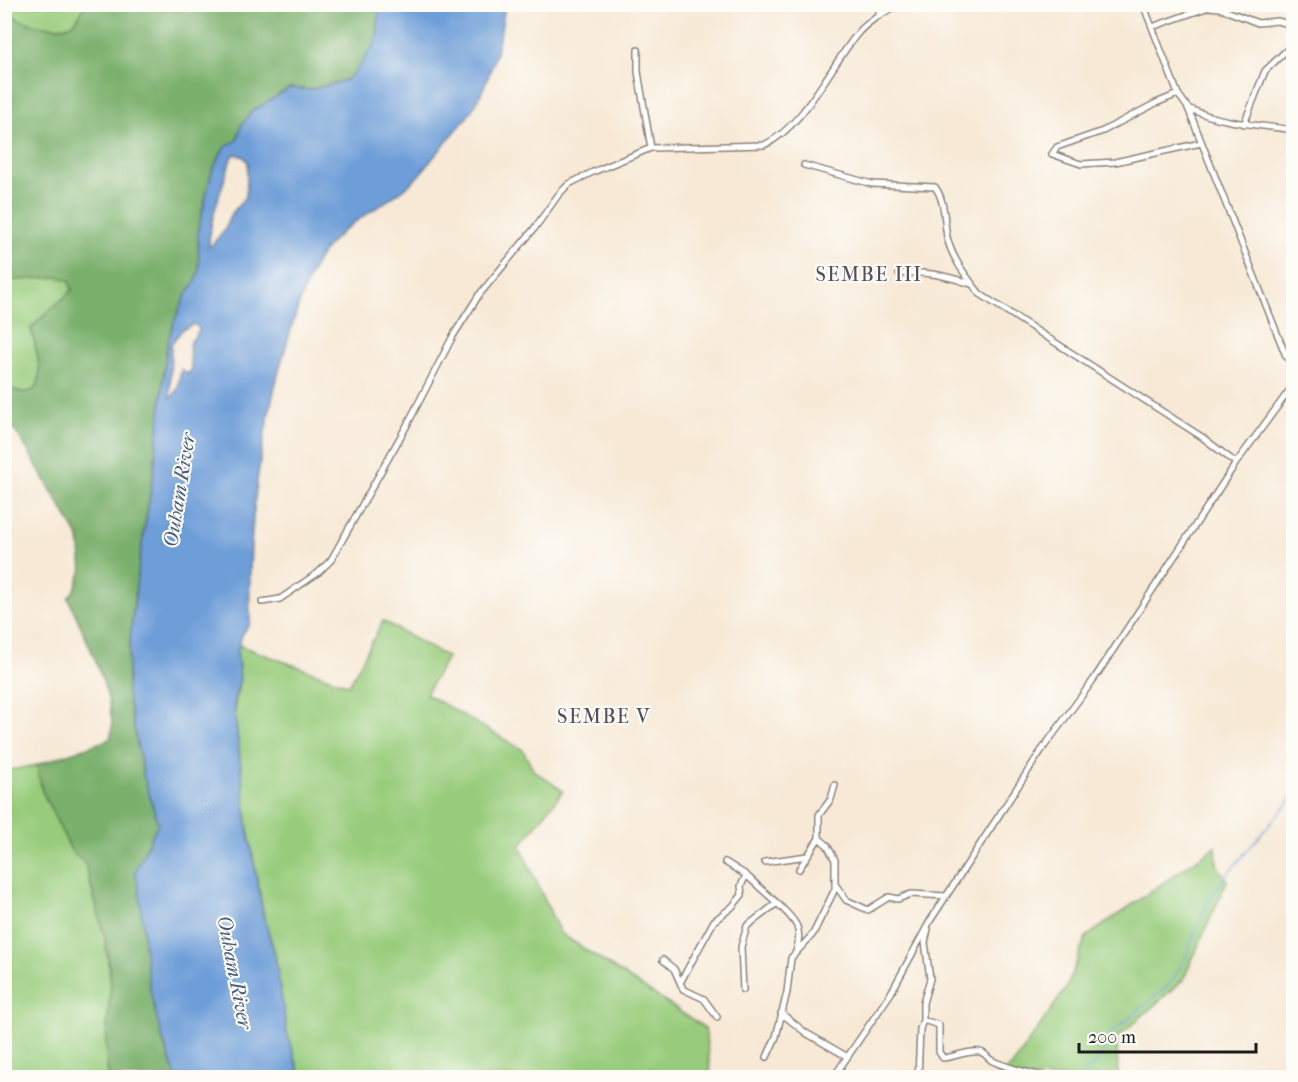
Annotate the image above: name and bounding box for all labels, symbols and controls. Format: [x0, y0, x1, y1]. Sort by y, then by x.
district label: SEMBE III [815, 263, 923, 286]
water label: Ouham River [159, 429, 200, 549]
district label: SEMBE V [557, 705, 651, 728]
water label: Ouham River [212, 913, 257, 1033]
scale bar [1079, 1016, 1256, 1054]
text: 200 m [1088, 1027, 1136, 1048]

